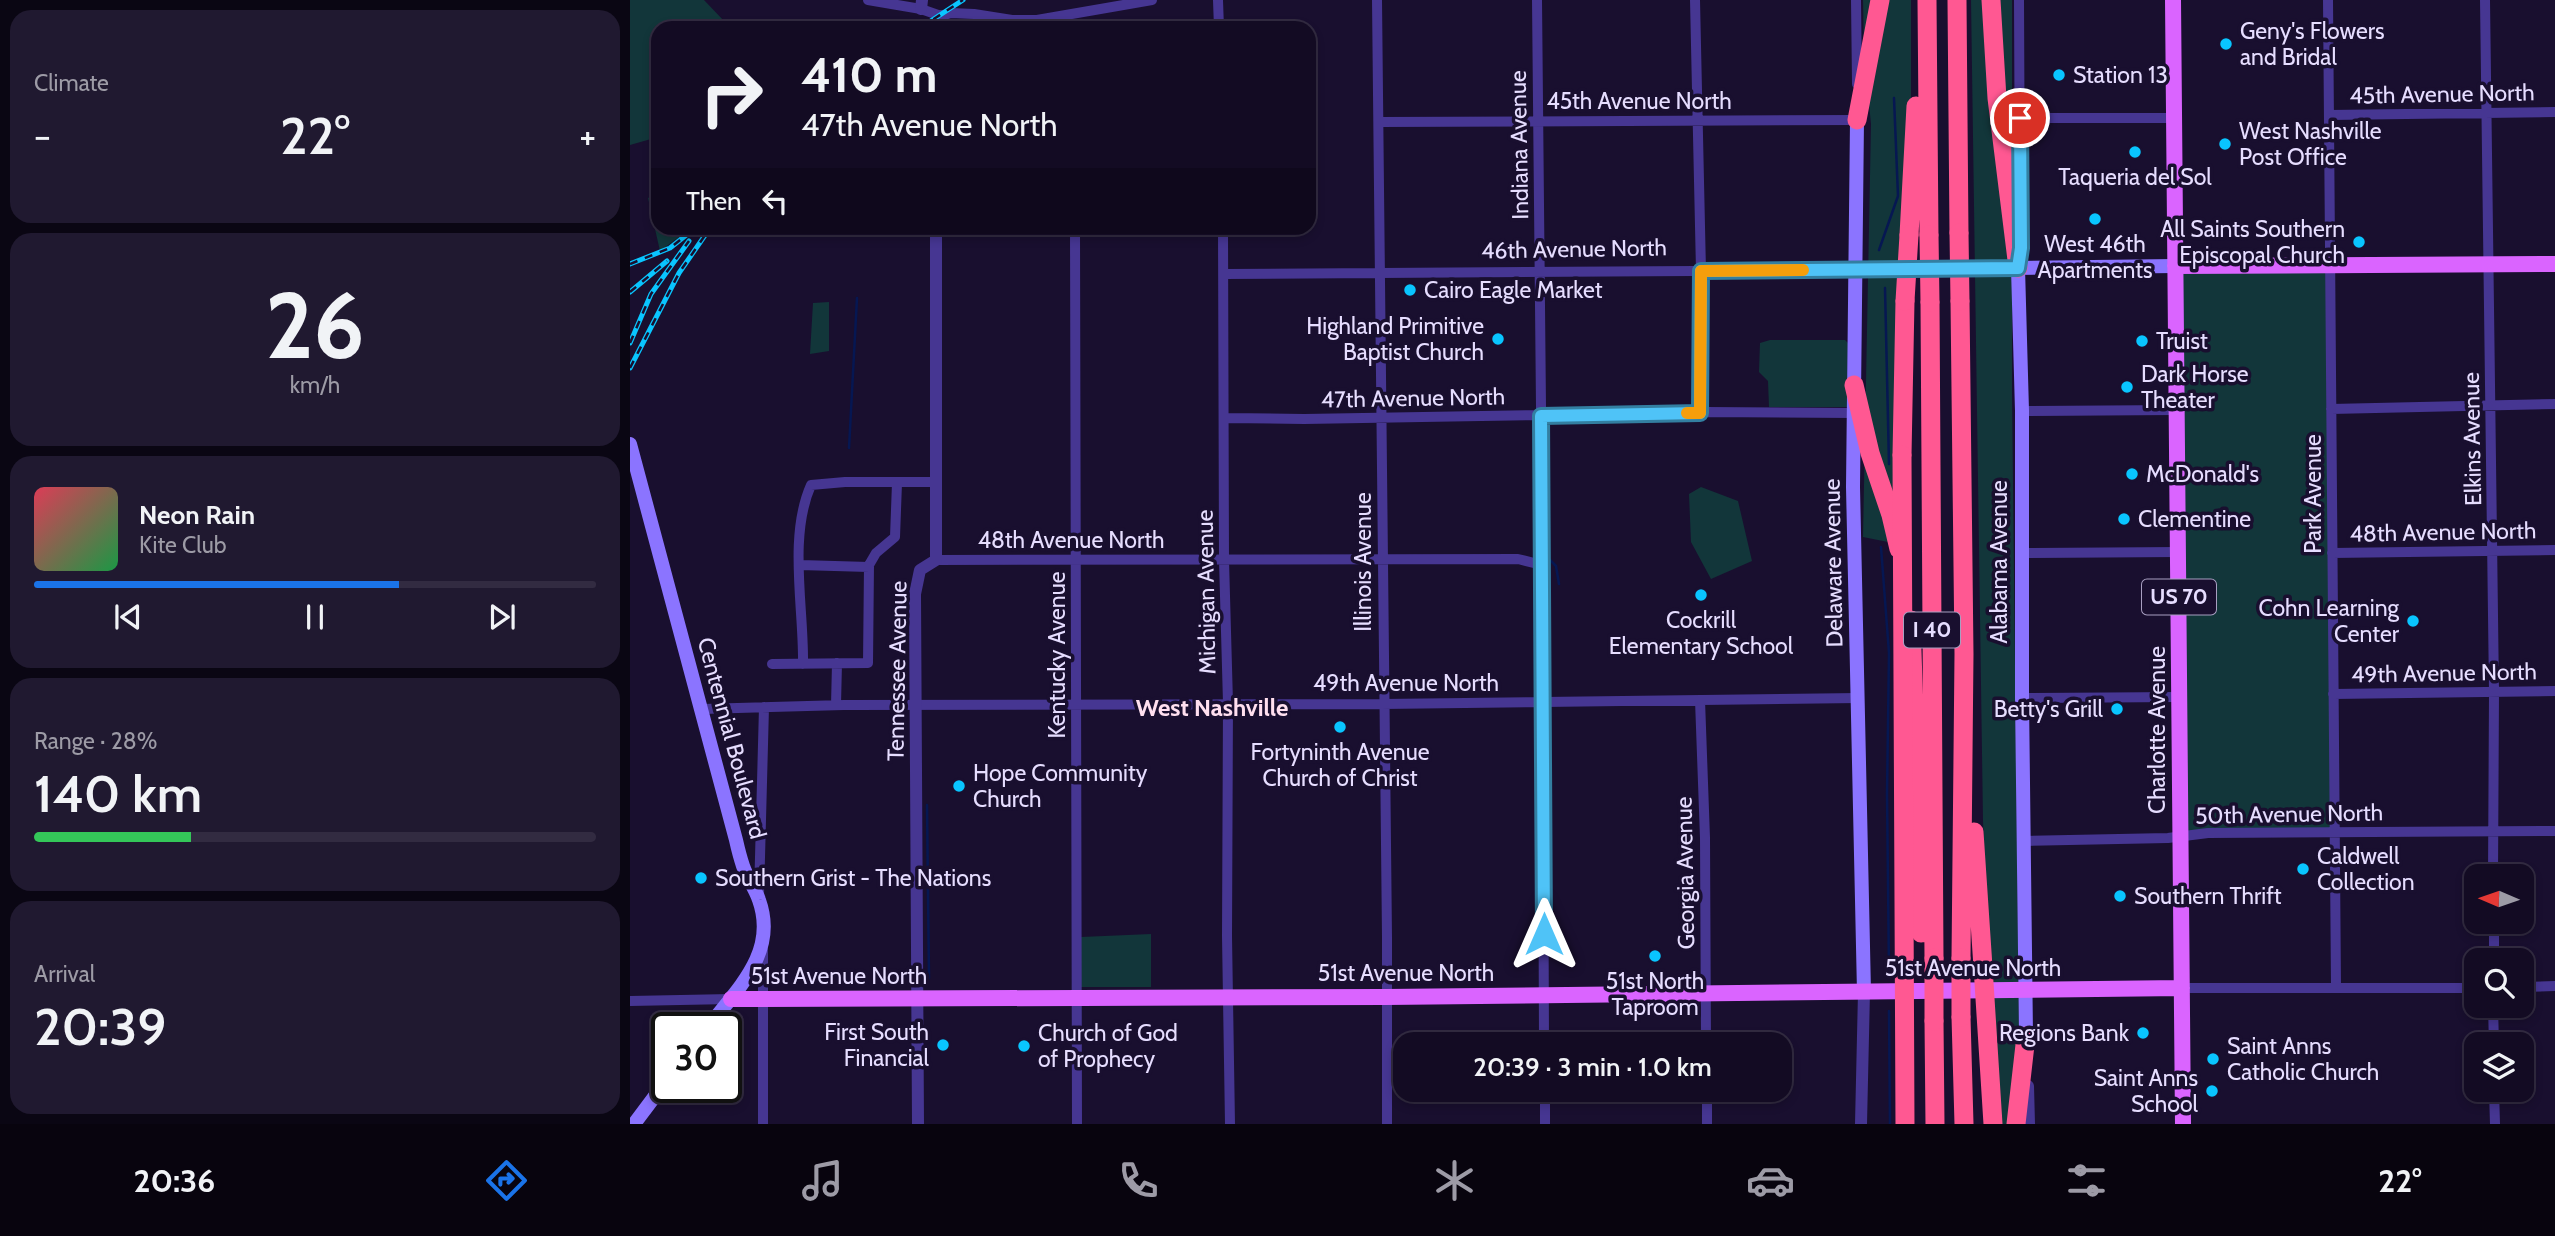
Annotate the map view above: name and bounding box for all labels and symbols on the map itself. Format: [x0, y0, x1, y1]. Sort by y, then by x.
place label: Geny's Flowers and Bridal [2240, 17, 2385, 71]
marker: Geny's Flowers and Bridal [2218, 36, 2234, 52]
place label: Station 13 [2073, 61, 2168, 89]
marker: Station 13 [2051, 67, 2067, 83]
street label: Indiana Avenue [1504, 70, 1534, 220]
street label: 45th Avenue North [2349, 78, 2535, 110]
street label: 45th Avenue North [1546, 87, 1732, 115]
pin [1990, 88, 2050, 148]
place label: West Nashville Post Office [2239, 117, 2382, 171]
marker: West Nashville Post Office [2217, 136, 2233, 152]
marker: Taqueria del Sol [2127, 144, 2143, 160]
place label: Taqueria del Sol [2058, 163, 2212, 191]
marker: West 46th Apartments [2087, 211, 2103, 227]
place label: All Saints Southern Episcopal Church [2160, 215, 2345, 269]
place label: West 46th Apartments [2038, 230, 2152, 284]
street label: 46th Avenue North [1481, 233, 1667, 265]
marker: All Saints Southern Episcopal Church [2351, 234, 2367, 250]
place label: Cairo Eagle Market [1424, 276, 1603, 304]
marker: Cairo Eagle Market [1402, 282, 1418, 298]
place label: Highland Primitive Baptist Church [1306, 312, 1484, 366]
place label: Truist [2156, 327, 2208, 355]
marker: Highland Primitive Baptist Church [1490, 331, 1506, 347]
marker: Truist [2134, 333, 2150, 349]
place label: Dark Horse Theater [2141, 360, 2249, 414]
street label: Elkins Avenue [2457, 372, 2487, 506]
marker: Dark Horse Theater [2119, 379, 2135, 395]
street label: 47th Avenue North [1321, 382, 1505, 414]
street label: Park Avenue [2299, 434, 2327, 554]
place label: McDonald's [2146, 460, 2259, 488]
marker: McDonald's [2124, 466, 2140, 482]
street label: Delaware Avenue [1818, 478, 1848, 648]
street label: Alabama Avenue [1985, 480, 2013, 644]
street label: Illinois Avenue [1349, 492, 1377, 632]
place label: Clementine [2138, 505, 2251, 533]
street label: Michigan Avenue [1191, 509, 1221, 675]
marker: Clementine [2116, 511, 2132, 527]
street label: 48th Avenue North [2349, 516, 2537, 548]
street label: 48th Avenue North [978, 526, 1164, 554]
street label: Kentucky Avenue [1043, 571, 1071, 738]
street label: Tennessee Avenue [881, 580, 913, 761]
road number: US 70 [2142, 580, 2216, 614]
marker: Cockrill Elementary School [1693, 587, 1709, 603]
place label: Cohn Learning Center [2259, 594, 2400, 648]
place label: Cockrill Elementary School [1609, 606, 1794, 660]
road number: I 40 [1904, 612, 1960, 648]
marker: Cohn Learning Center [2405, 613, 2421, 629]
street label: Centennial Boulevard [692, 634, 772, 842]
street label: Charlotte Avenue [2143, 646, 2171, 814]
street label: 49th Avenue North [2351, 657, 2537, 689]
street label: 49th Avenue North [1313, 669, 1499, 697]
district label: West Nashville [1136, 693, 1288, 722]
place label: Betty's Grill [1994, 695, 2104, 723]
marker: Betty's Grill [2109, 701, 2125, 717]
marker: Fortyninth Avenue Church of Christ [1332, 719, 1348, 735]
place label: Fortyninth Avenue Church of Christ [1250, 738, 1430, 792]
place label: Hope Community Church [973, 759, 1148, 813]
marker: Hope Community Church [951, 778, 967, 794]
street label: Georgia Avenue [1670, 796, 1700, 950]
street label: 50th Avenue North [2195, 798, 2383, 830]
place label: Caldwell Collection [2317, 842, 2415, 896]
marker: Caldwell Collection [2295, 861, 2311, 877]
place label: Southern Grist - The Nations [715, 864, 991, 892]
north arrow [2464, 864, 2534, 934]
marker: Southern Grist - The Nations [693, 870, 709, 886]
place label: Southern Thrift [2134, 882, 2282, 910]
marker: Southern Thrift [2112, 888, 2128, 904]
position arrow [1507, 897, 1581, 971]
marker: 51st North Taproom [1647, 948, 1663, 964]
street label: 51st Avenue North [1885, 954, 2061, 982]
street label: 51st Avenue North [1318, 959, 1494, 987]
street label: 51st Avenue North [751, 962, 927, 990]
place label: 51st North Taproom [1606, 967, 1704, 1021]
speed limit sign: 30 [651, 1012, 742, 1103]
place label: First South Financial [824, 1018, 930, 1072]
place label: Church of God of Prophecy [1038, 1019, 1178, 1073]
place label: Regions Bank [1999, 1019, 2130, 1047]
marker: Regions Bank [2135, 1025, 2151, 1041]
place label: Saint Anns Catholic Church [2227, 1032, 2379, 1086]
marker: First South Financial [935, 1037, 951, 1053]
marker: Church of God of Prophecy [1016, 1038, 1032, 1054]
marker: Saint Anns Catholic Church [2205, 1051, 2221, 1067]
place label: Saint Anns School [2094, 1064, 2199, 1118]
marker: Saint Anns School [2204, 1083, 2220, 1099]

